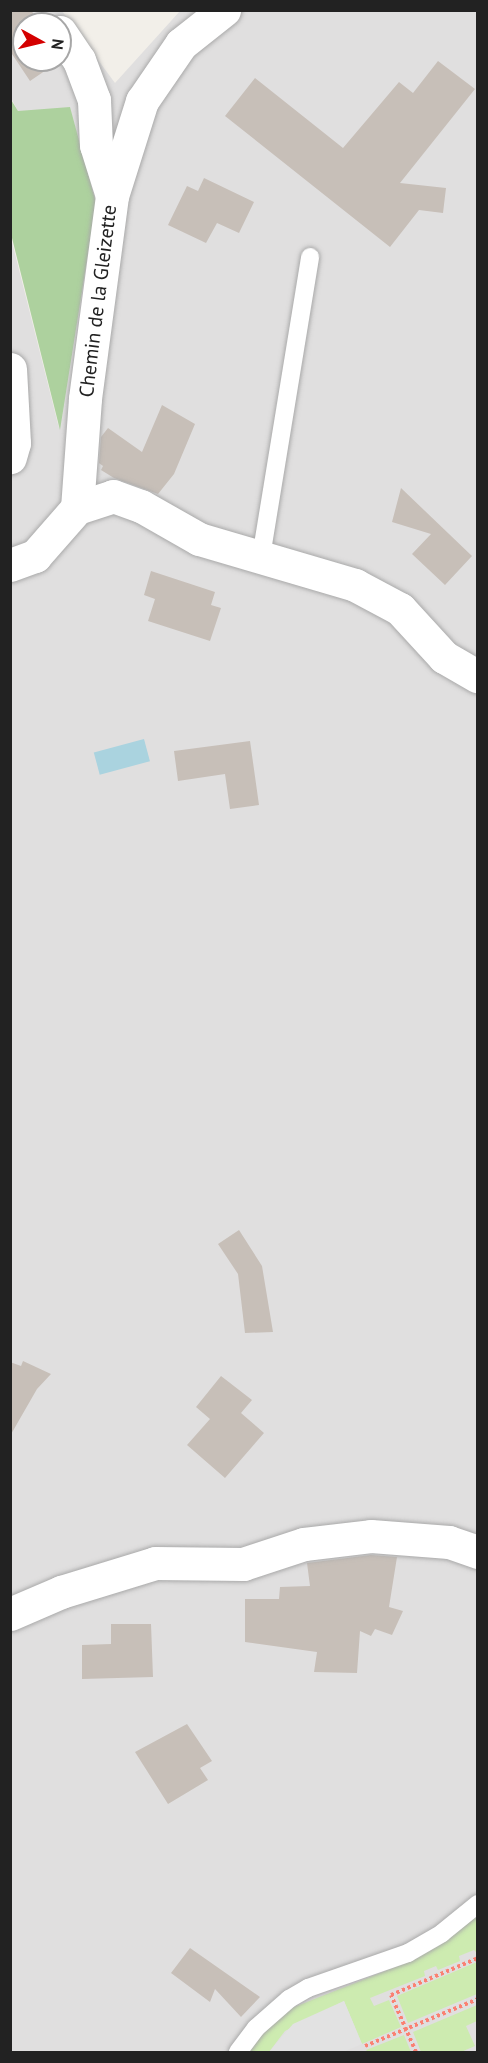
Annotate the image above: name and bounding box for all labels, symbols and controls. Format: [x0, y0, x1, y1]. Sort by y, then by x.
north arrow [12, 12, 72, 72]
text: N [47, 38, 68, 51]
street label: Chemin de la Gleizette [74, 203, 122, 399]

